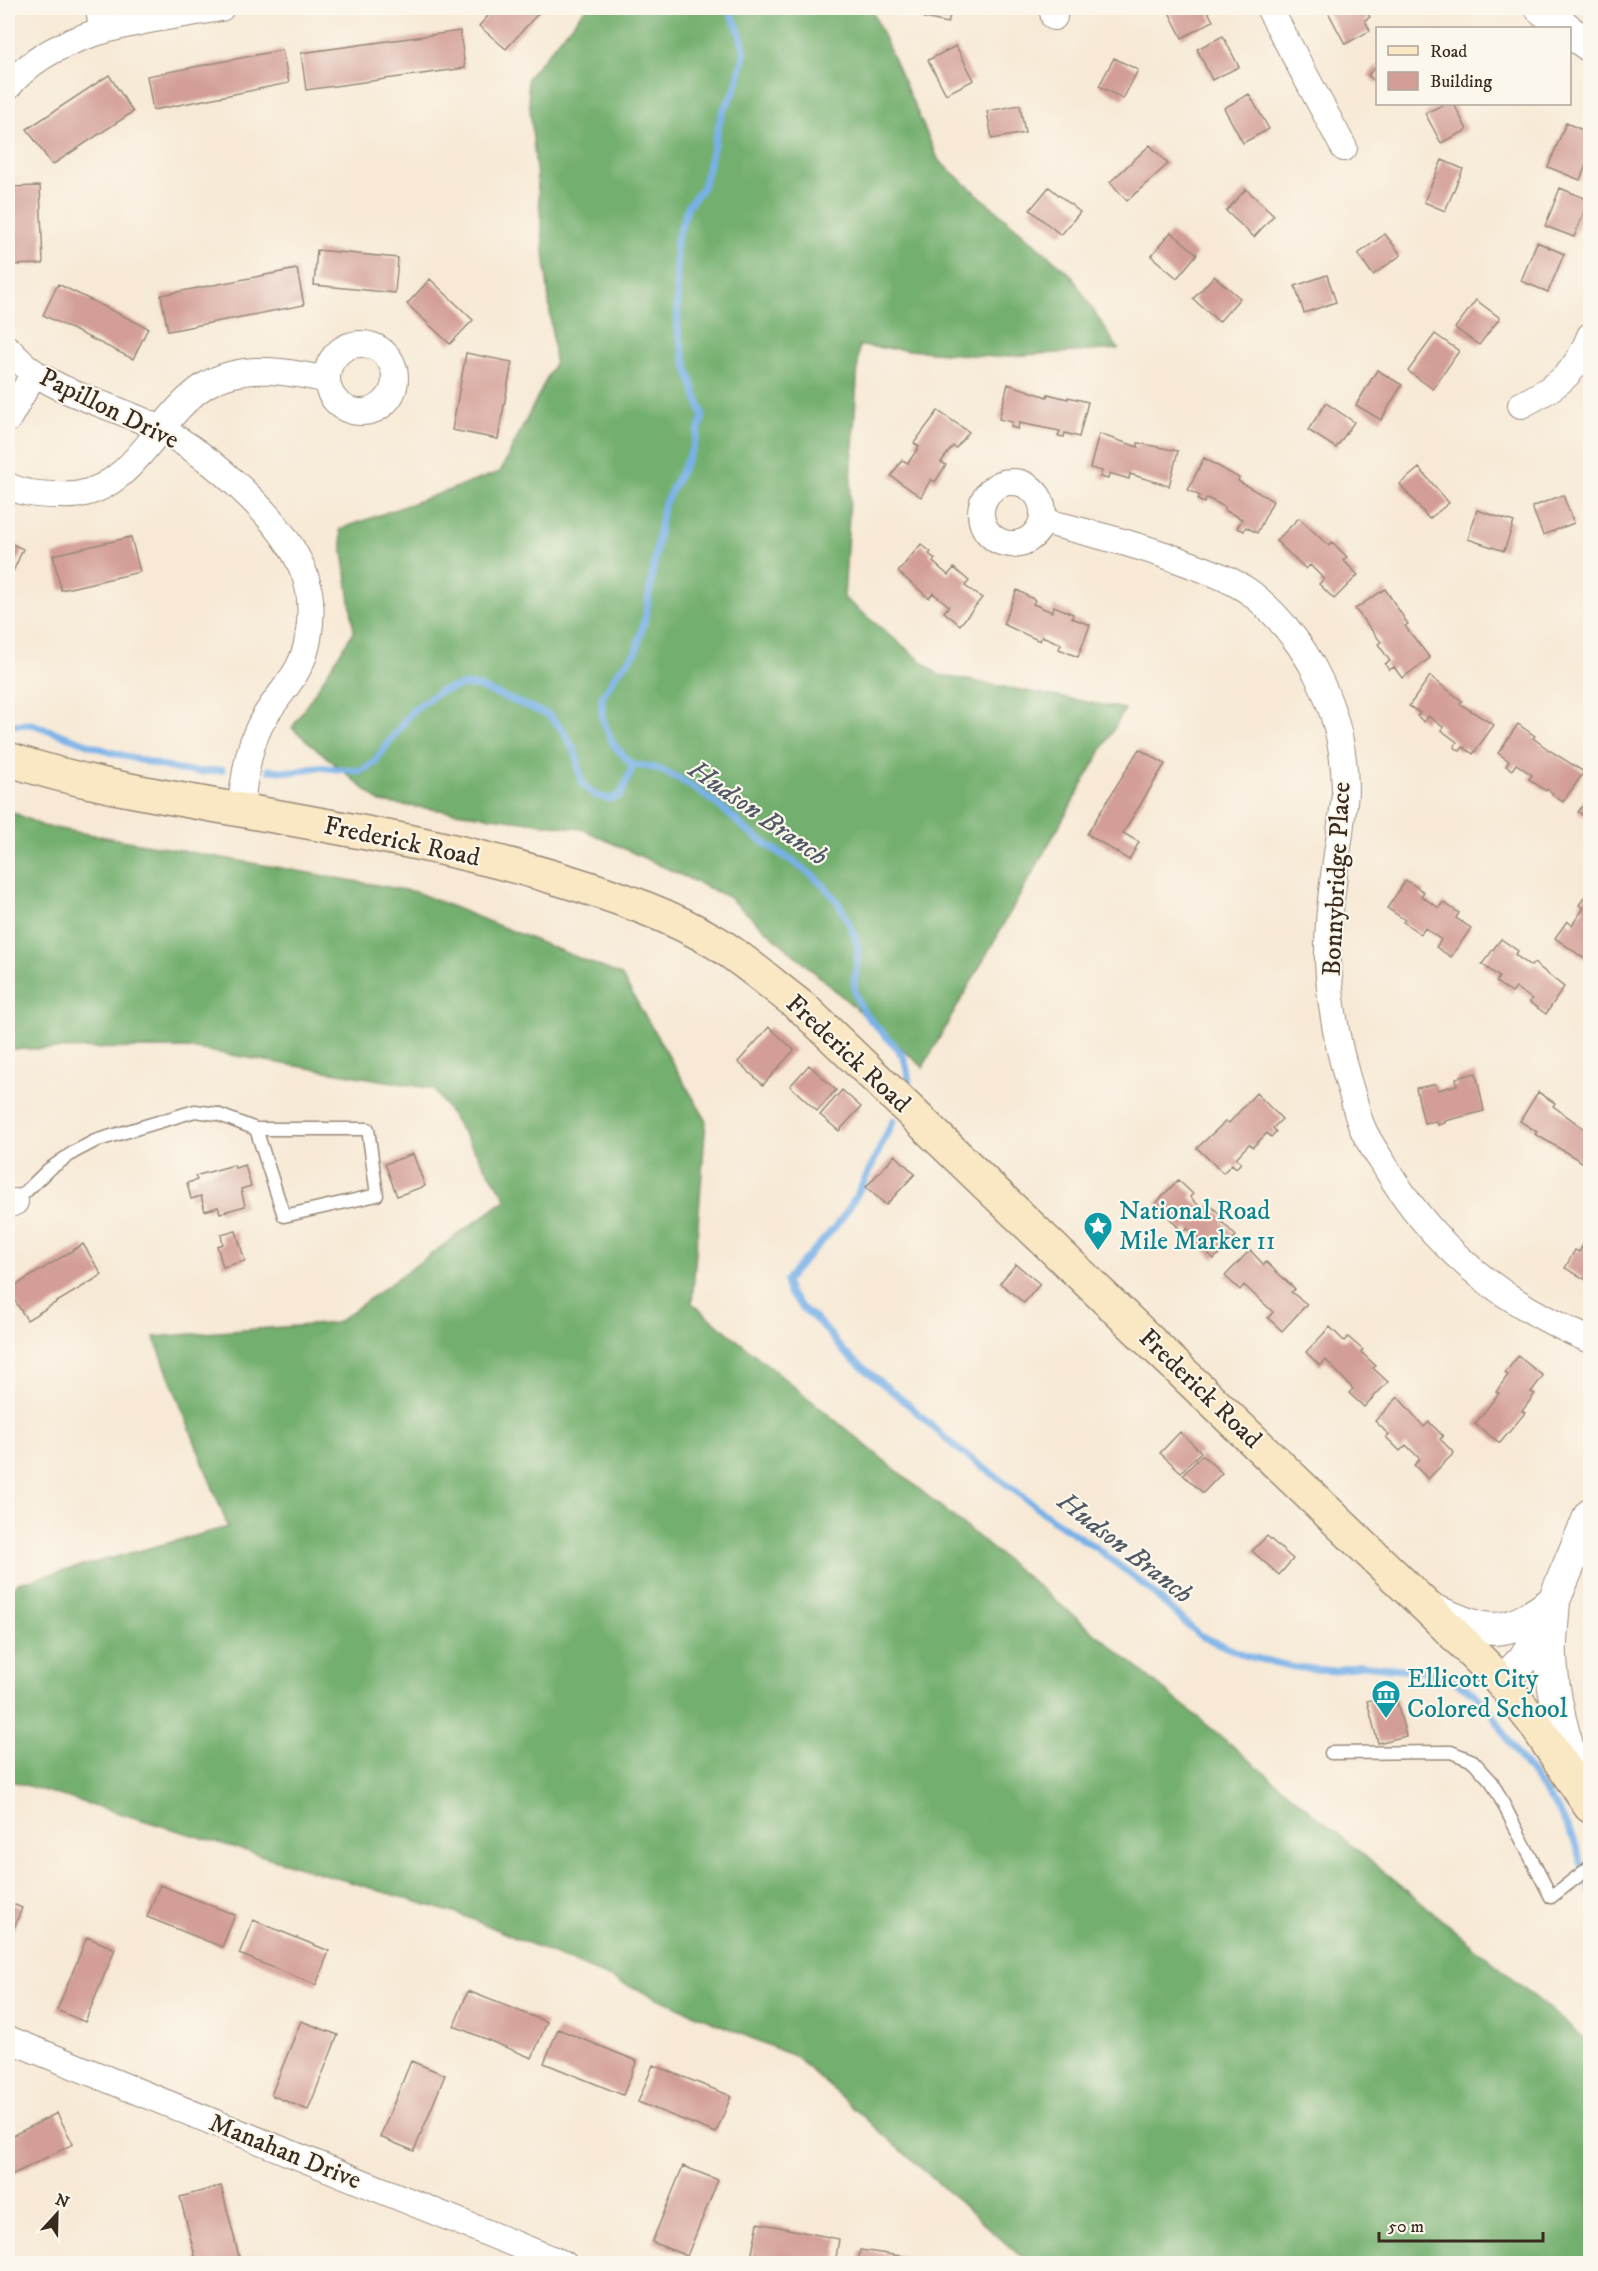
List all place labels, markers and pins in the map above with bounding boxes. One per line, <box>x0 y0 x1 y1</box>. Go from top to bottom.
place label: National Road Mile Marker 11 <box>1119 1195 1276 1258</box>
place icon: National Road Mile Marker 11 <box>1082 1210 1114 1252</box>
place label: Ellicott City Colored School <box>1407 1663 1568 1726</box>
museum icon: Ellicott City Colored School <box>1370 1678 1402 1720</box>

